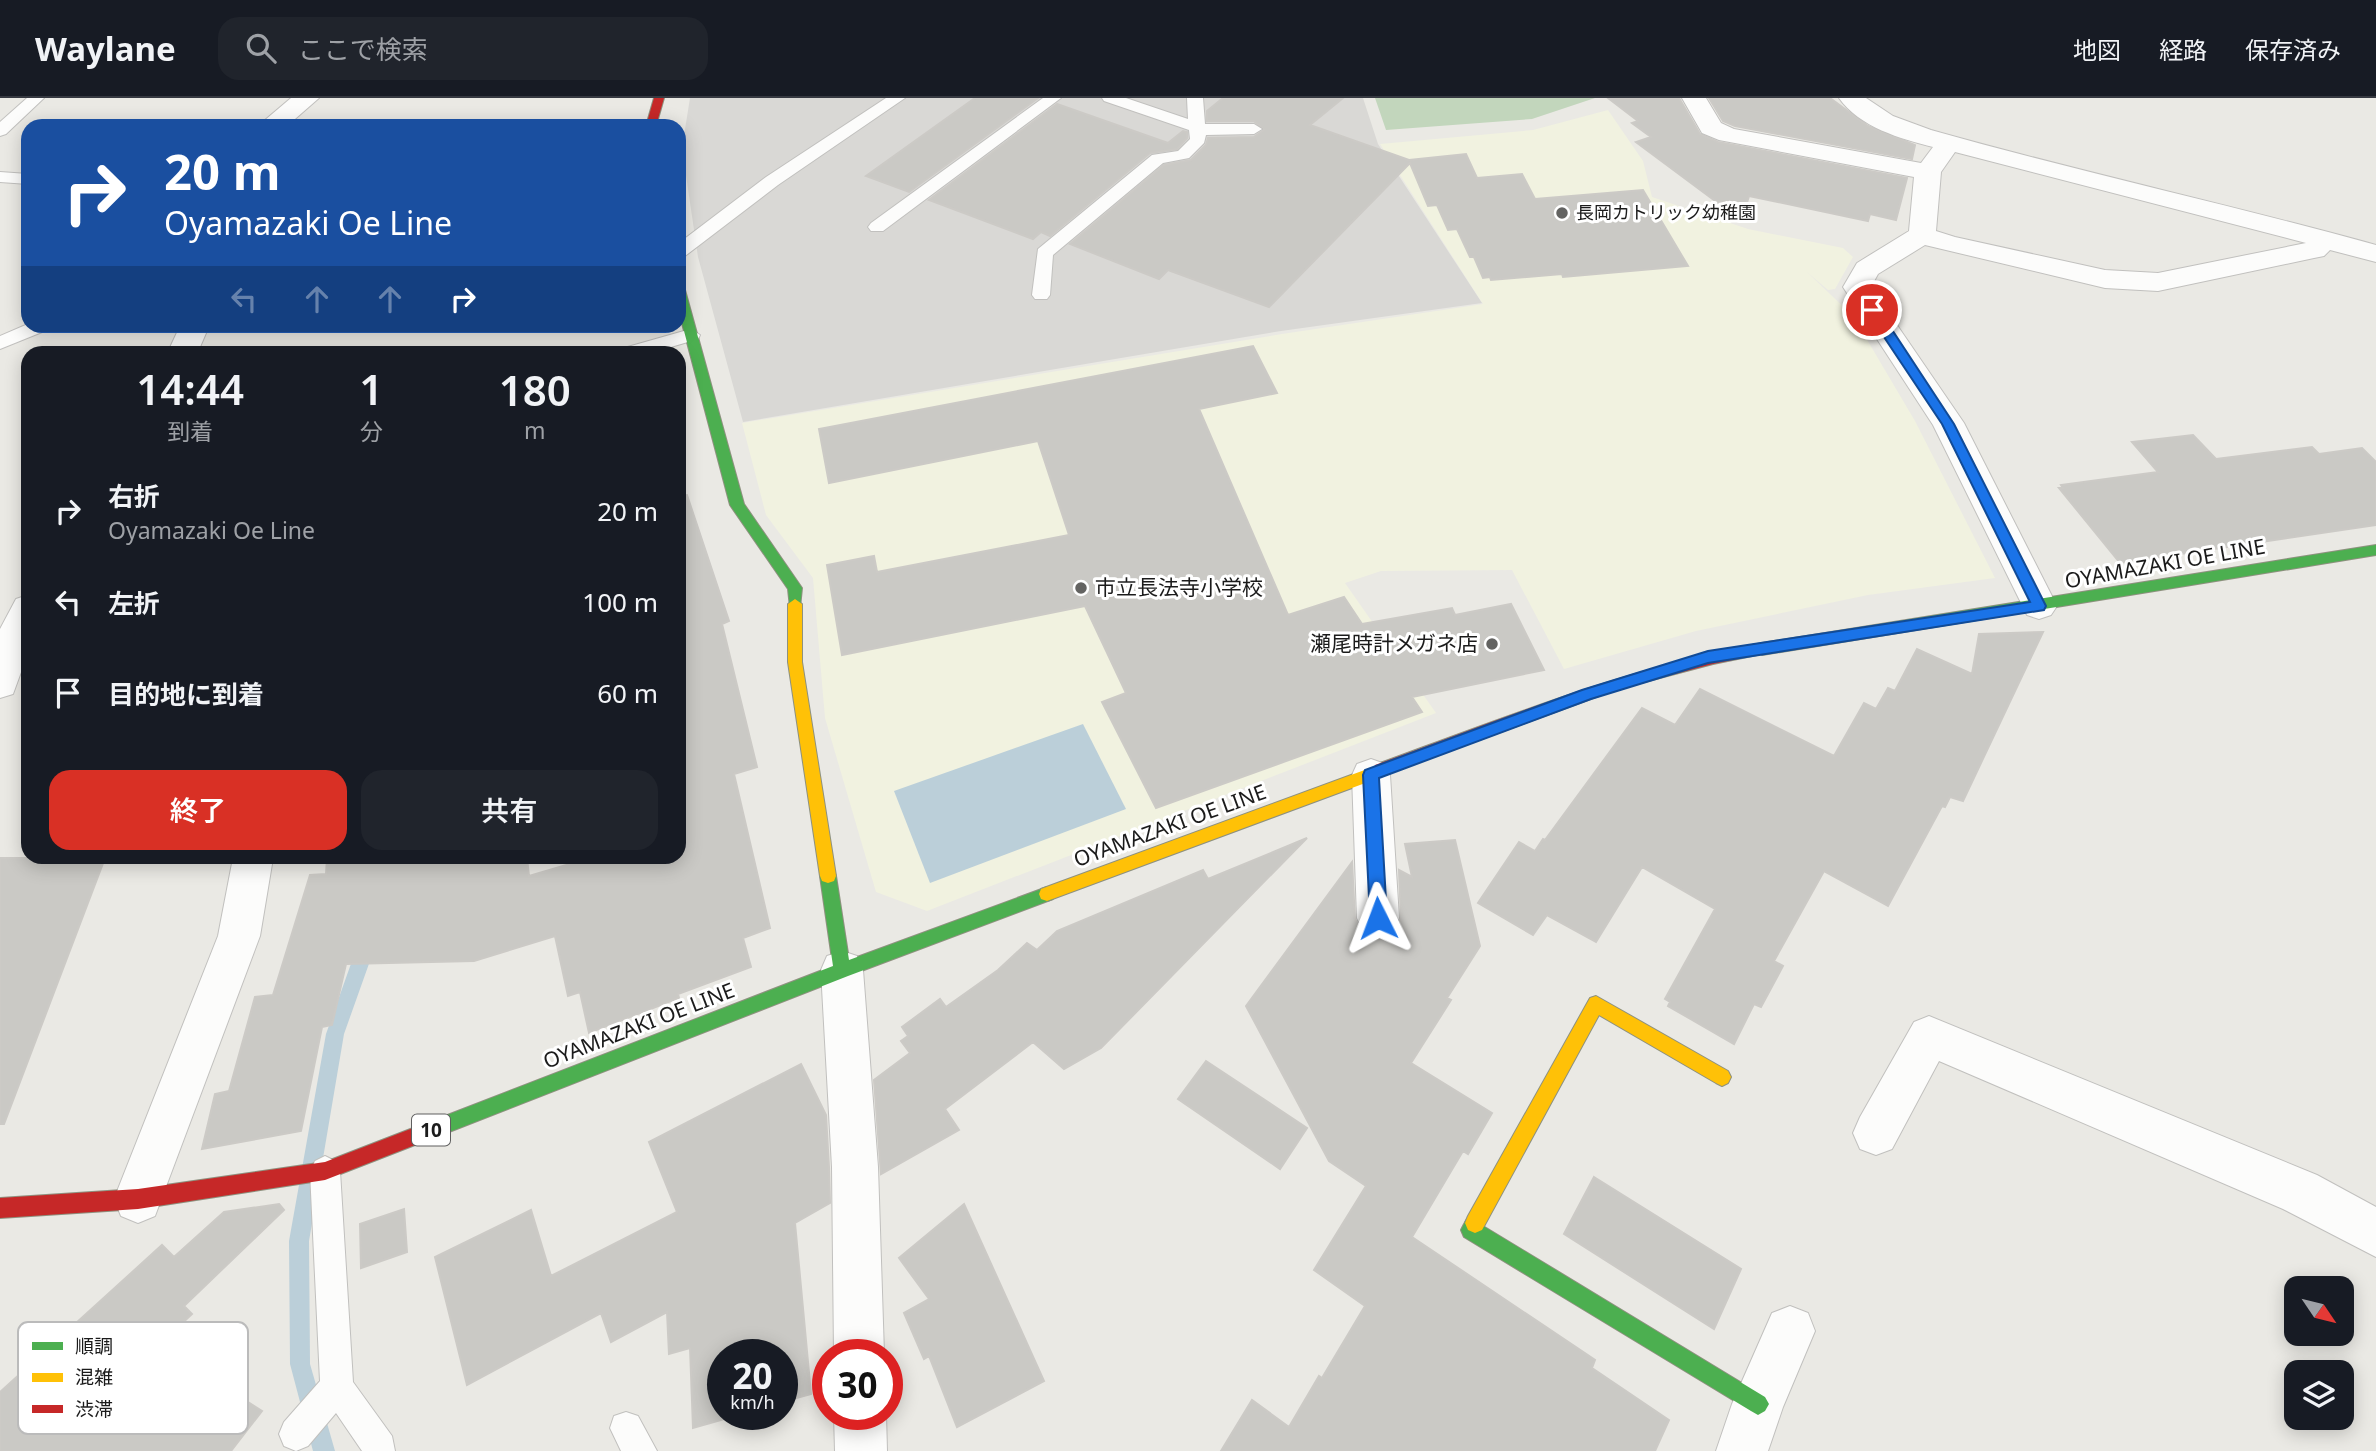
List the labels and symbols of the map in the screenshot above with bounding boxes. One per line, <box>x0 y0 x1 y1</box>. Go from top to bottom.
place label: 長岡カトリック幼稚園 <box>1576 200 1756 224</box>
marker: 長岡カトリック幼稚園 <box>1554 205 1570 221</box>
pin <box>1842 280 1902 340</box>
street label: OYAMAZAKI OE LINE <box>2062 532 2267 594</box>
place label: 市立長法寺小学校 <box>1095 573 1263 601</box>
marker: 市立長法寺小学校 <box>1073 580 1089 596</box>
place label: 瀬尾時計メガネ店 <box>1310 629 1478 657</box>
marker: 瀬尾時計メガネ店 <box>1484 636 1500 652</box>
street label: OYAMAZAKI OE LINE <box>1069 777 1270 873</box>
position arrow <box>1341 881 1415 955</box>
street label: OYAMAZAKI OE LINE <box>539 976 738 1075</box>
road number: 10 <box>412 1114 450 1146</box>
north arrow <box>2284 1276 2354 1346</box>
legend <box>18 1322 248 1434</box>
text: 順調 <box>75 1333 113 1359</box>
speed limit sign: 30 <box>812 1339 903 1430</box>
text: 混雑 <box>75 1364 113 1390</box>
text: 渋滞 <box>75 1396 113 1422</box>

